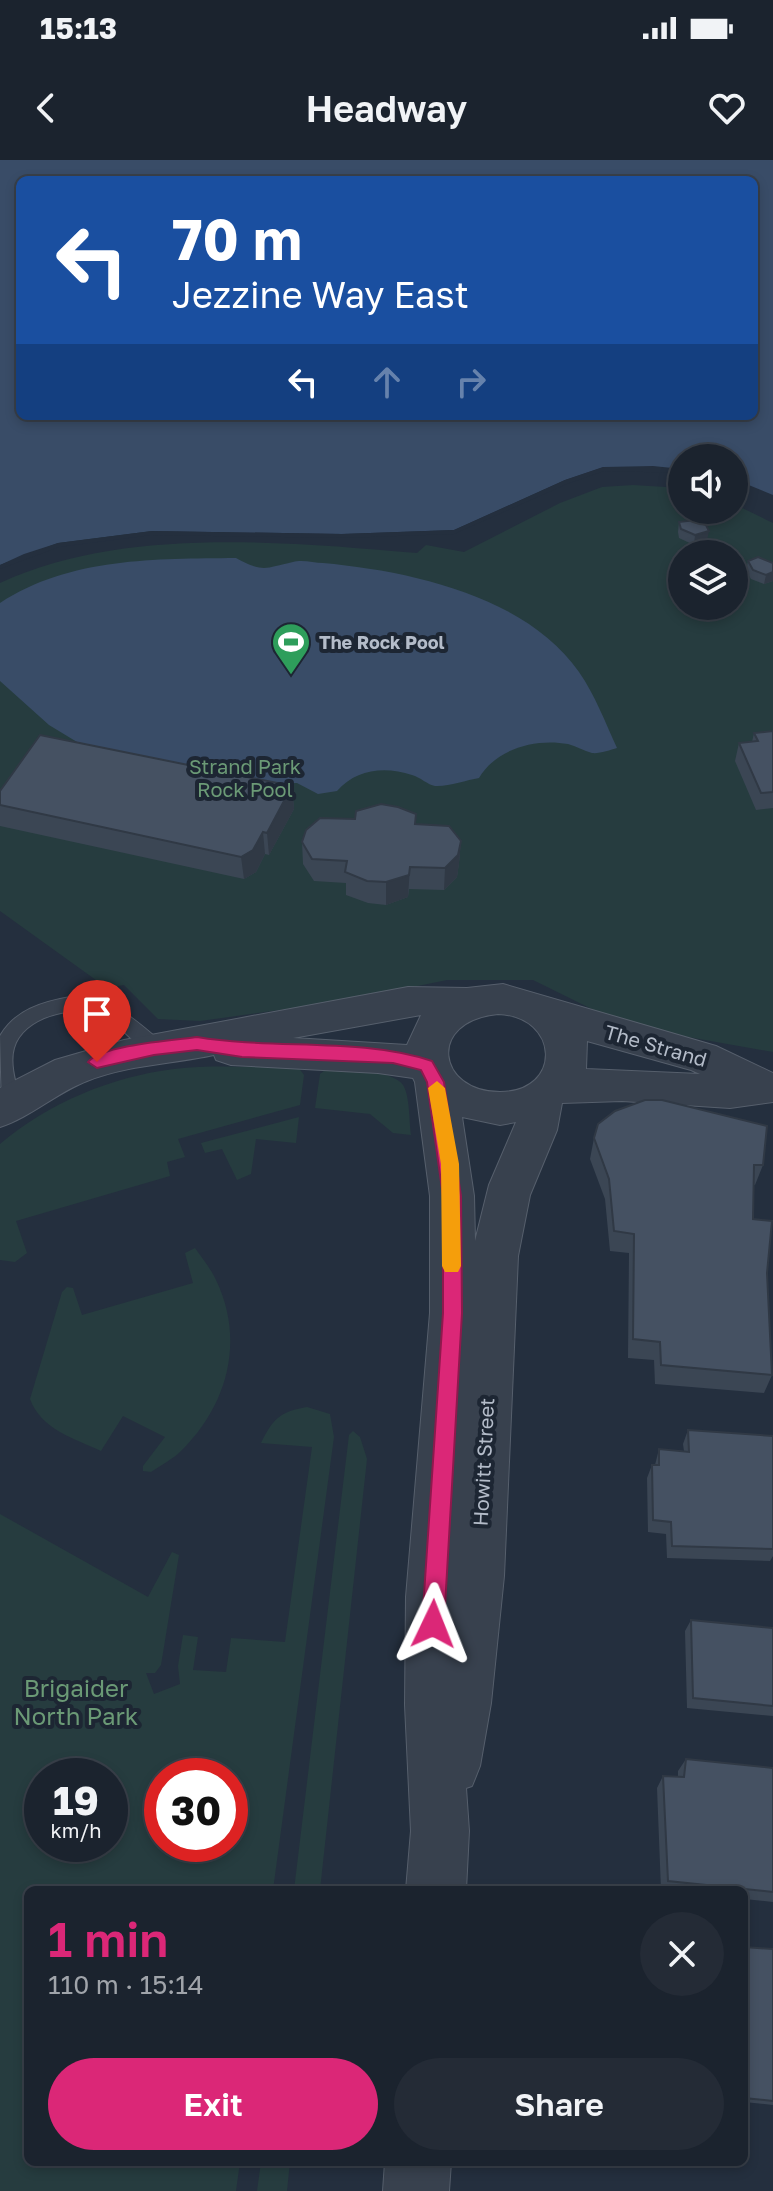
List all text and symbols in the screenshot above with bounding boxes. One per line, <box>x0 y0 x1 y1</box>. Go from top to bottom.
text: 15:13 <box>40 10 117 46</box>
icon: back <box>24 86 68 130</box>
icon: heart <box>705 86 749 130</box>
text: Headway <box>306 87 467 130</box>
text: 70 m <box>172 205 302 272</box>
icon: left <box>40 208 144 312</box>
text: Jezzine Way East <box>172 273 469 316</box>
icon: left <box>281 360 325 404</box>
icon: ahead <box>365 360 409 404</box>
icon: right <box>449 360 493 404</box>
map controls <box>668 444 748 620</box>
button: sound <box>668 444 748 524</box>
button: layers <box>668 540 748 620</box>
sports icon: The Rock Pool <box>270 621 312 676</box>
place label: The Rock Pool <box>319 631 445 653</box>
park label: Strand Park Rock Pool <box>189 754 301 801</box>
pin <box>63 980 131 1062</box>
icon: arrive <box>75 992 119 1036</box>
street label: The Strand <box>602 1019 710 1071</box>
street label: Howitt Street <box>468 1397 498 1527</box>
position arrow <box>391 1582 475 1666</box>
park label: Brigaider North Park <box>14 1673 138 1730</box>
speed limit sign: 30 <box>144 1758 248 1862</box>
text: 19 <box>53 1776 99 1824</box>
text: km/h <box>51 1818 101 1842</box>
text: 1 min <box>48 1910 168 1968</box>
button: close <box>640 1912 724 1996</box>
text: 110 m · 15:14 <box>48 1969 204 2000</box>
button: Exit <box>48 2058 378 2150</box>
button: Share <box>394 2058 724 2150</box>

